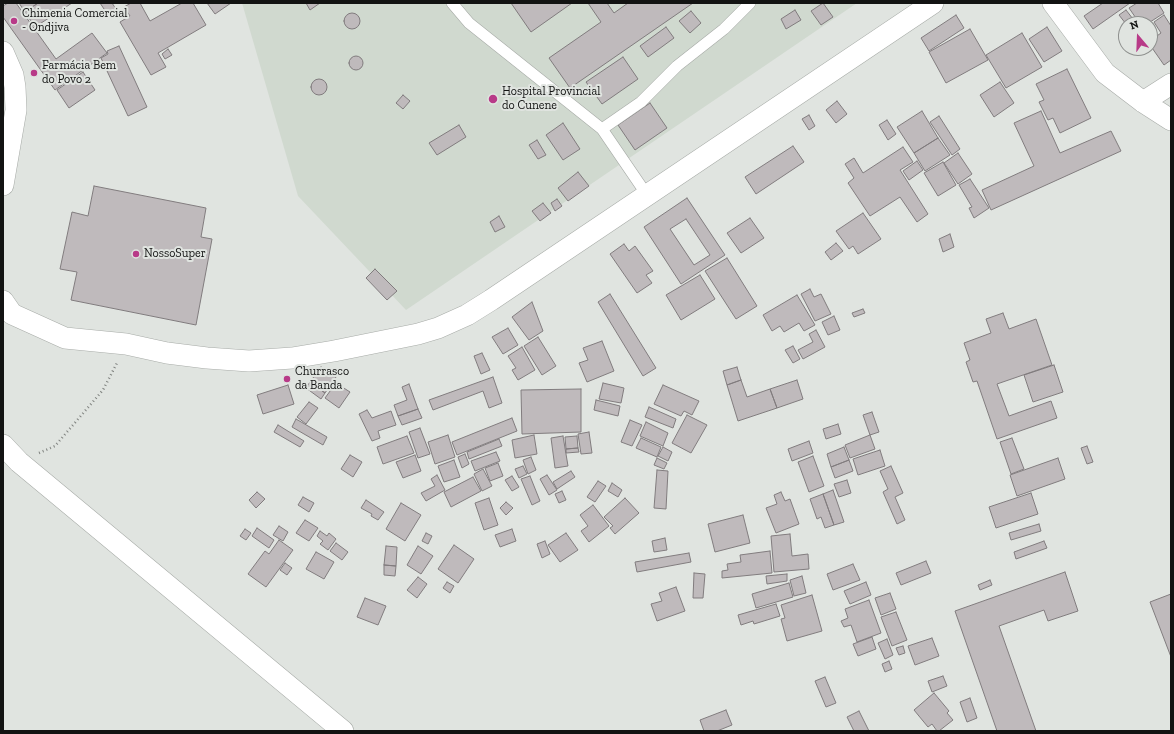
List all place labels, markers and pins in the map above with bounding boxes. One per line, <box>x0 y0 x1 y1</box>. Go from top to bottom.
place label: Chimenia Comercial - Ondjiva <box>22 7 127 35</box>
marker: Chimenia Comercial - Ondjiva <box>9 16 19 26</box>
place label: Farmácia Bem do Povo 2 <box>42 59 116 87</box>
marker: Farmácia Bem do Povo 2 <box>29 68 39 78</box>
place label: Hospital Provincial do Cunene <box>502 85 600 113</box>
marker: Hospital Provincial do Cunene <box>487 93 499 105</box>
place label: NossoSuper <box>144 247 206 261</box>
marker: NossoSuper <box>131 249 141 259</box>
place label: Churrasco da Banda <box>295 365 349 393</box>
marker: Churrasco da Banda <box>282 374 292 384</box>

